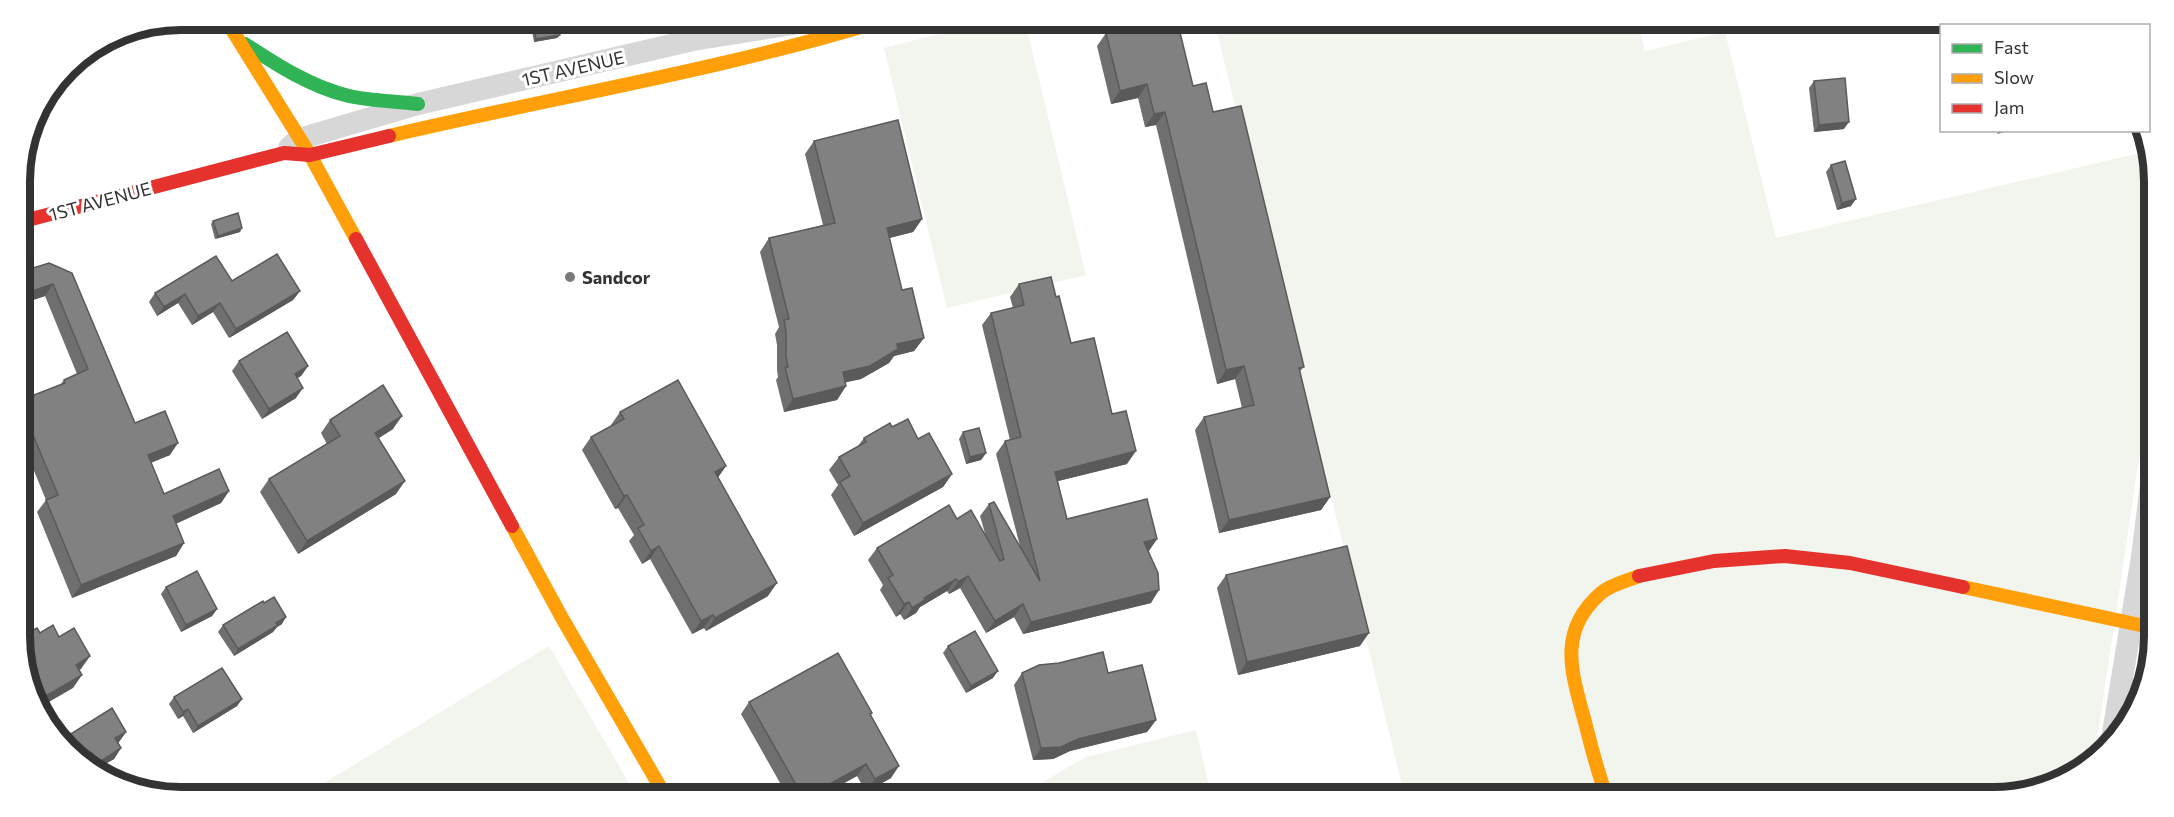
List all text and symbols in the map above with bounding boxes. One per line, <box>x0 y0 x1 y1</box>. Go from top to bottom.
legend <box>1940 24 2150 132</box>
text: Fast <box>1994 36 2029 58</box>
street label: 1ST AVENUE <box>520 46 626 90</box>
text: Slow <box>1994 66 2034 88</box>
text: Jam <box>1994 96 2024 118</box>
street label: 1ST AVENUE <box>47 177 153 225</box>
place label: Sandcor <box>582 266 651 288</box>
marker: Sandcor <box>563 270 577 284</box>

